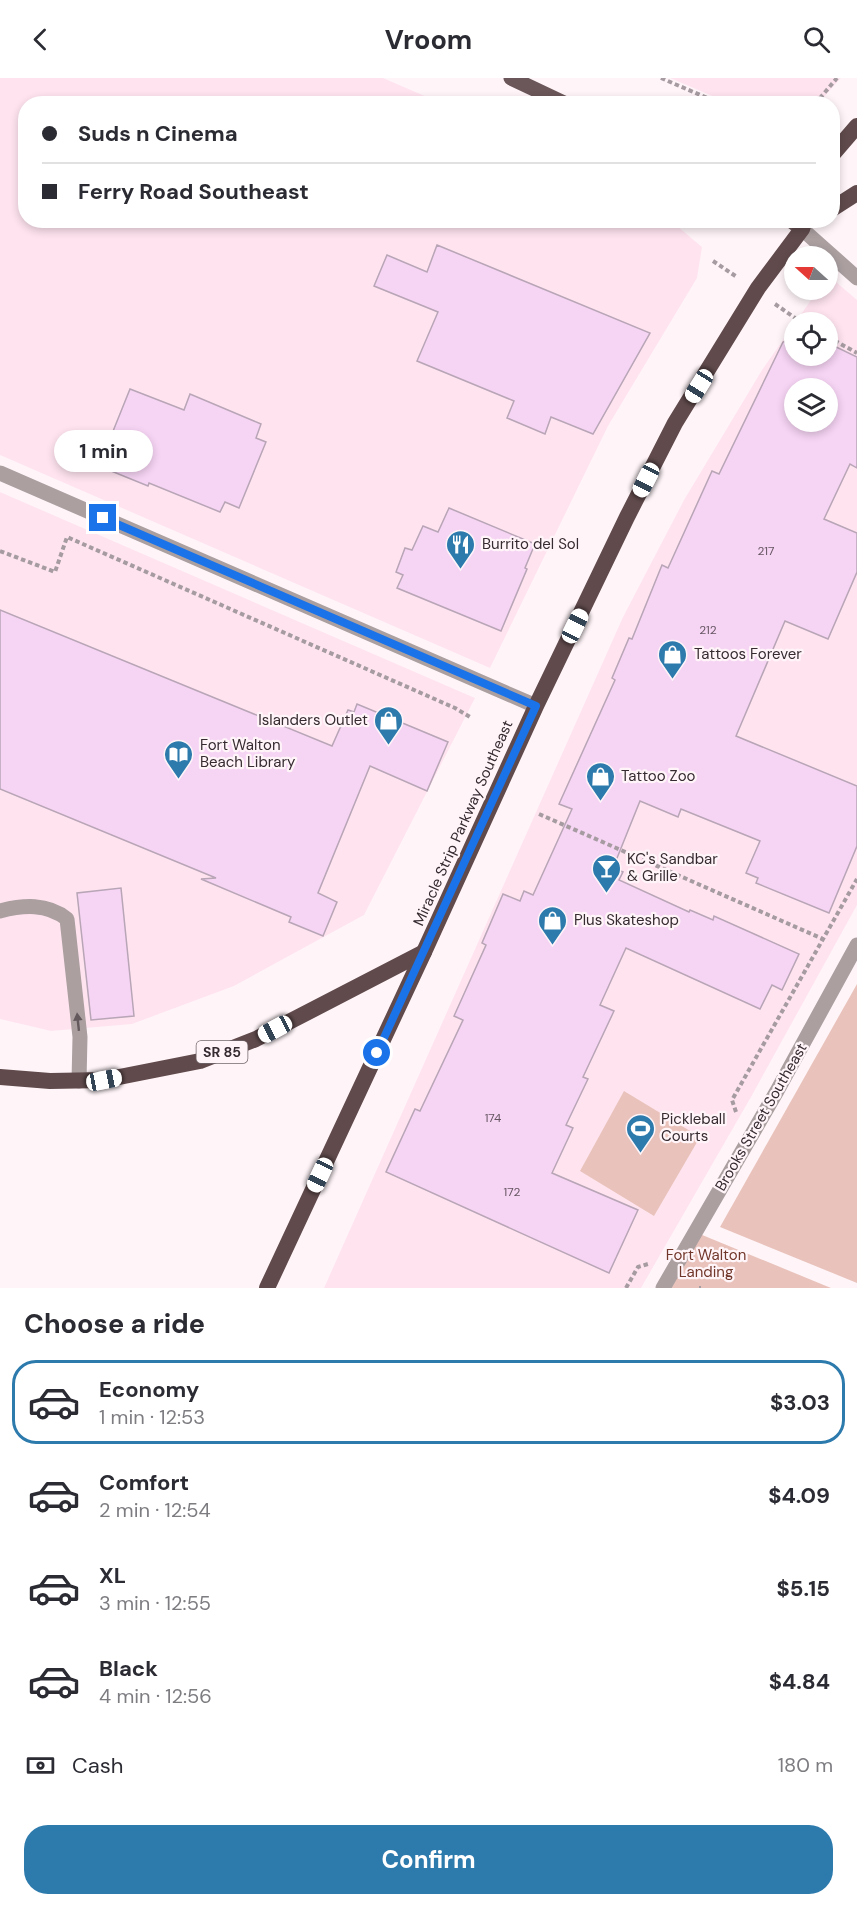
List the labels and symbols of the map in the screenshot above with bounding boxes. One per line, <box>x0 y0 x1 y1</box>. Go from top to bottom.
north arrow <box>784 246 838 300</box>
car <box>682 366 716 406</box>
callout: 1 min <box>54 431 152 473</box>
car <box>630 460 662 500</box>
route end <box>89 504 116 531</box>
restaurant icon: Burrito del Sol <box>445 528 477 570</box>
place label: Burrito del Sol <box>482 534 579 554</box>
house number: 217 <box>757 543 775 559</box>
car <box>559 606 591 646</box>
house number: 212 <box>699 622 717 638</box>
shop icon: Tattoos Forever <box>657 638 689 680</box>
place label: Tattoos Forever <box>694 644 802 664</box>
shop icon: Islanders Outlet <box>373 704 405 746</box>
place label: Islanders Outlet <box>258 710 368 730</box>
street label: Miracle Strip Parkway Southeast <box>409 717 518 929</box>
place label: Fort Walton Beach Library <box>200 735 296 772</box>
library icon: Fort Walton Beach Library <box>163 738 195 780</box>
shop icon: Tattoo Zoo <box>584 760 616 802</box>
place label: Tattoo Zoo <box>621 766 696 786</box>
place label: KC's Sandbar & Grille <box>627 849 718 886</box>
bar icon: KC's Sandbar & Grille <box>590 852 622 894</box>
shop icon: Plus Skateshop <box>537 904 569 946</box>
place label: Plus Skateshop <box>574 910 679 930</box>
one-way arrow <box>73 1013 83 1032</box>
car <box>255 1013 295 1045</box>
route start <box>363 1039 390 1066</box>
street label: Brooks Street Southeast <box>710 1039 812 1195</box>
road number: SR 85 <box>196 1041 248 1063</box>
car <box>85 1068 123 1092</box>
place label: Pickleball Courts <box>661 1109 726 1146</box>
house number: 174 <box>485 1110 501 1126</box>
sports icon: Pickleball Courts <box>624 1112 656 1154</box>
car <box>304 1155 336 1195</box>
house number: 172 <box>504 1184 520 1200</box>
park label: Fort Walton Landing <box>666 1245 746 1282</box>

